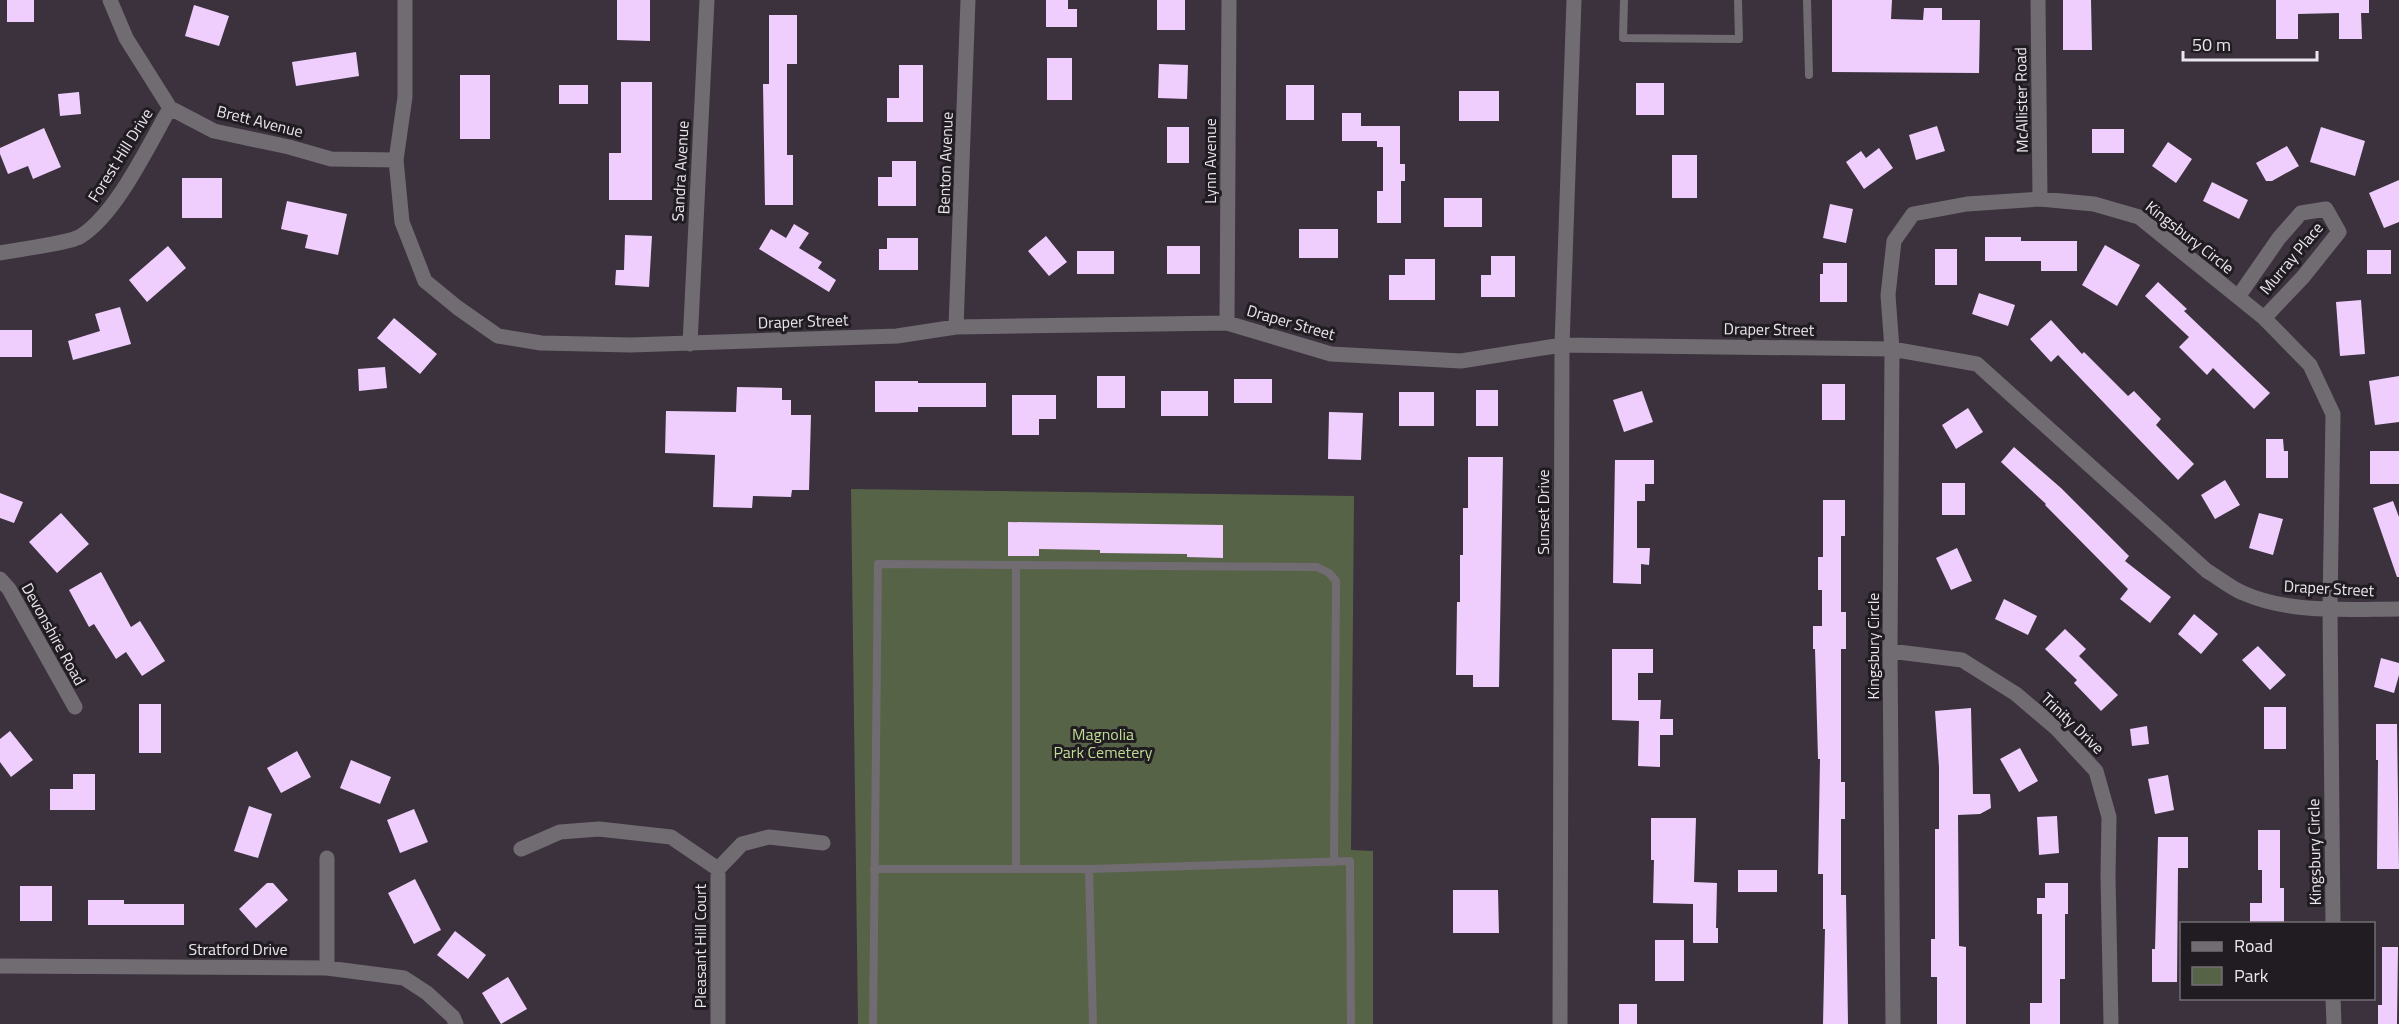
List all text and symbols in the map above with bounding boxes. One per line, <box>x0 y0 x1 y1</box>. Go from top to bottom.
scale bar <box>2183 24 2316 62</box>
text: 50 m <box>2192 31 2231 58</box>
street label: McAllister Road <box>2008 47 2034 153</box>
street label: Brett Avenue <box>214 99 306 143</box>
street label: Forest Hill Drive <box>82 103 158 207</box>
street label: Benton Avenue <box>931 111 959 215</box>
street label: Lynn Avenue <box>1198 118 1222 204</box>
street label: Sandra Avenue <box>665 120 695 222</box>
street label: Kingsbury Circle <box>2140 195 2240 279</box>
street label: Murray Place <box>2253 216 2329 300</box>
street label: Draper Street <box>1244 298 1338 346</box>
street label: Draper Street <box>757 307 849 335</box>
street label: Draper Street <box>1723 316 1815 342</box>
street label: Sunset Drive <box>1531 469 1555 555</box>
street label: Draper Street <box>2283 574 2375 602</box>
street label: Devonshire Road <box>16 578 92 690</box>
street label: Kingsbury Circle <box>1861 593 1885 699</box>
street label: Trinity Drive <box>2036 687 2110 759</box>
park label: Magnolia Park Cemetery <box>1053 722 1153 764</box>
street label: Kingsbury Circle <box>2301 798 2327 906</box>
street label: Pleasant Hill Court <box>688 883 712 1008</box>
legend <box>2180 922 2375 1000</box>
text: Road <box>2234 932 2273 959</box>
street label: Stratford Drive <box>188 937 288 961</box>
text: Park <box>2234 962 2269 989</box>

